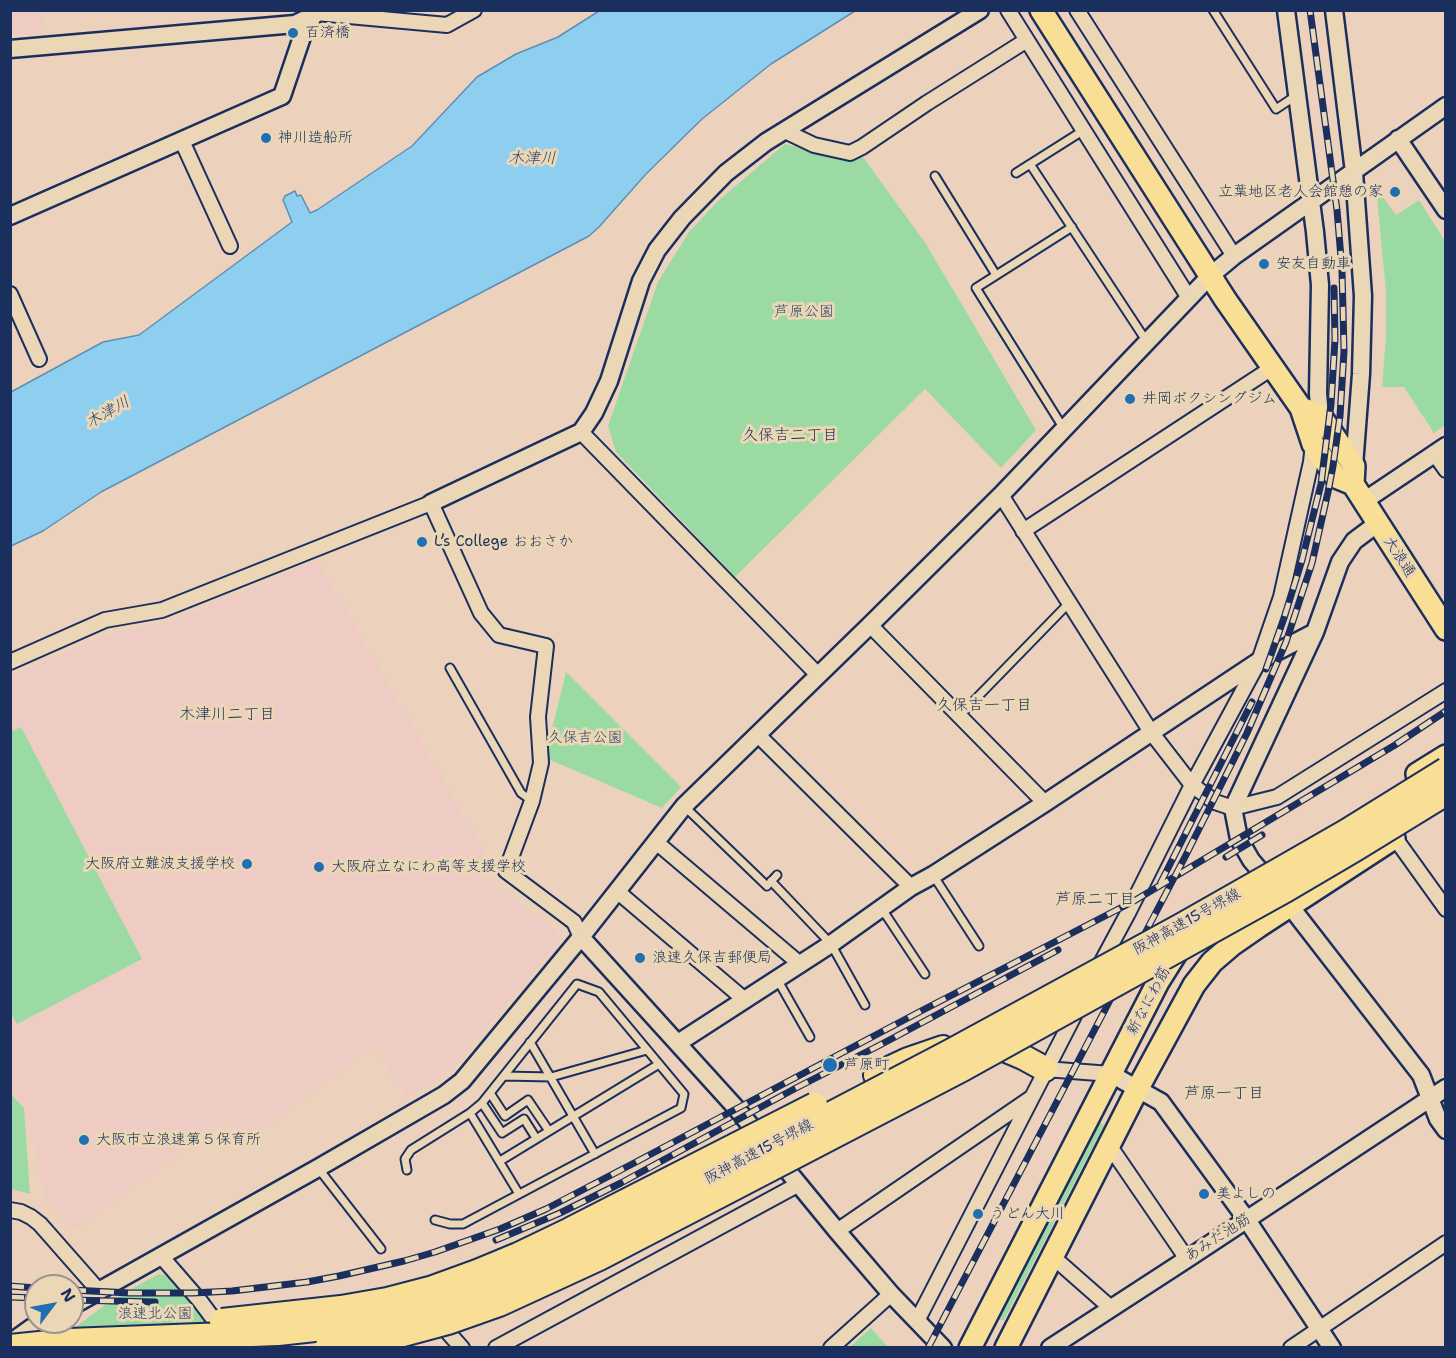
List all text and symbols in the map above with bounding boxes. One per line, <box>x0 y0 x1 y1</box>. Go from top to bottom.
place label: 百済橋 <box>305 24 350 42</box>
marker: 百済橋 <box>286 26 300 40</box>
place label: 神川造船所 <box>278 129 353 147</box>
marker: 神川造船所 <box>259 131 273 145</box>
water label: 木津川 <box>508 149 556 169</box>
place label: 立葉地区老人会館憩の家 <box>1218 183 1383 201</box>
marker: 立葉地区老人会館憩の家 <box>1388 185 1402 199</box>
place label: 安友自動車 <box>1276 255 1351 273</box>
marker: 安友自動車 <box>1257 257 1271 271</box>
park label: 芦原公園 <box>774 303 834 321</box>
place label: 井岡ボクシングジム <box>1142 390 1277 408</box>
marker: 井岡ボクシングジム <box>1123 392 1137 406</box>
water label: 木津川 <box>82 393 134 433</box>
district label: 久保吉二丁目 <box>742 426 838 446</box>
place label: L’s College おおさか <box>434 533 573 551</box>
street label: 大浪通 <box>1379 533 1419 581</box>
marker: L’s College おおさか <box>415 535 429 549</box>
district label: 久保吉一丁目 <box>936 696 1032 716</box>
district label: 木津川二丁目 <box>179 705 275 725</box>
park label: 久保吉公園 <box>548 729 622 747</box>
place label: 大阪府立難波支援学校 <box>85 855 235 873</box>
marker: 大阪府立難波支援学校 <box>240 857 254 871</box>
place label: 大阪府立なにわ高等支援学校 <box>331 858 526 876</box>
marker: 大阪府立なにわ高等支援学校 <box>312 860 326 874</box>
street label: 阪神高速15号堺線 <box>1130 885 1244 959</box>
district label: 芦原二丁目 <box>1055 890 1135 910</box>
place label: 浪速久保吉郵便局 <box>652 949 772 967</box>
marker: 浪速久保吉郵便局 <box>633 951 647 965</box>
street label: 新なにわ筋 <box>1123 964 1175 1038</box>
marker: 芦原町 <box>821 1056 839 1074</box>
place label: 芦原町 <box>844 1056 889 1074</box>
district label: 芦原一丁目 <box>1184 1084 1264 1104</box>
street label: 阪神高速15号堺線 <box>702 1116 816 1188</box>
place label: 大阪市立浪速第５保育所 <box>96 1131 261 1149</box>
marker: 大阪市立浪速第５保育所 <box>77 1133 91 1147</box>
place label: 美よしの <box>1216 1185 1276 1203</box>
marker: 美よしの <box>1197 1187 1211 1201</box>
place label: うどん大川 <box>990 1205 1065 1223</box>
marker: うどん大川 <box>971 1207 985 1221</box>
street label: あみだ池筋 <box>1182 1210 1254 1266</box>
north arrow <box>24 1274 84 1334</box>
text: N <box>56 1284 80 1306</box>
park label: 浪速北公園 <box>118 1305 192 1323</box>

